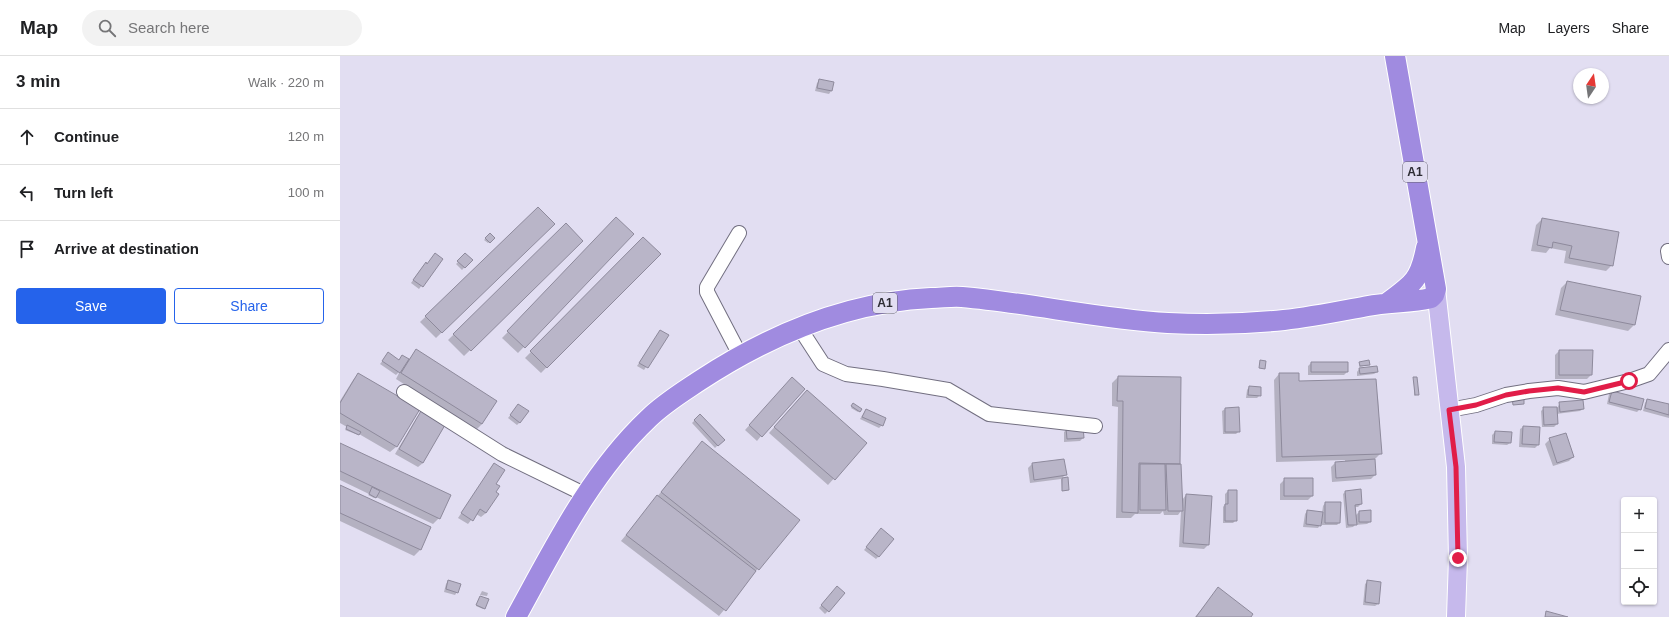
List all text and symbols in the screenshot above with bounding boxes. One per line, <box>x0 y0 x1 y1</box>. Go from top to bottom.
search box <box>82 10 362 46</box>
text: Map <box>20 17 58 38</box>
icon: search <box>96 17 118 39</box>
text: Search here <box>128 19 210 36</box>
text: Map <box>1498 20 1526 36</box>
text: Layers <box>1548 20 1590 36</box>
text: Share <box>1612 20 1649 36</box>
north arrow <box>1573 68 1609 104</box>
text: 3 min <box>16 72 60 91</box>
text: Walk · 220 m <box>248 75 324 90</box>
icon: ahead <box>16 126 38 148</box>
text: Continue <box>54 128 119 145</box>
text: 120 m <box>288 129 324 144</box>
road number: A1 <box>1403 162 1427 182</box>
icon: left <box>16 182 38 204</box>
text: Turn left <box>54 184 113 201</box>
text: 100 m <box>288 185 324 200</box>
icon: arrive <box>16 238 38 260</box>
text: Arrive at destination <box>54 240 199 257</box>
button: Save <box>16 288 166 324</box>
button: Share <box>174 288 324 324</box>
road number: A1 <box>873 293 897 313</box>
route start <box>1620 372 1638 390</box>
map controls <box>1621 497 1657 605</box>
button: + <box>1621 497 1657 533</box>
button: − <box>1621 533 1657 569</box>
route end <box>1449 549 1467 567</box>
button: locate <box>1621 569 1657 605</box>

